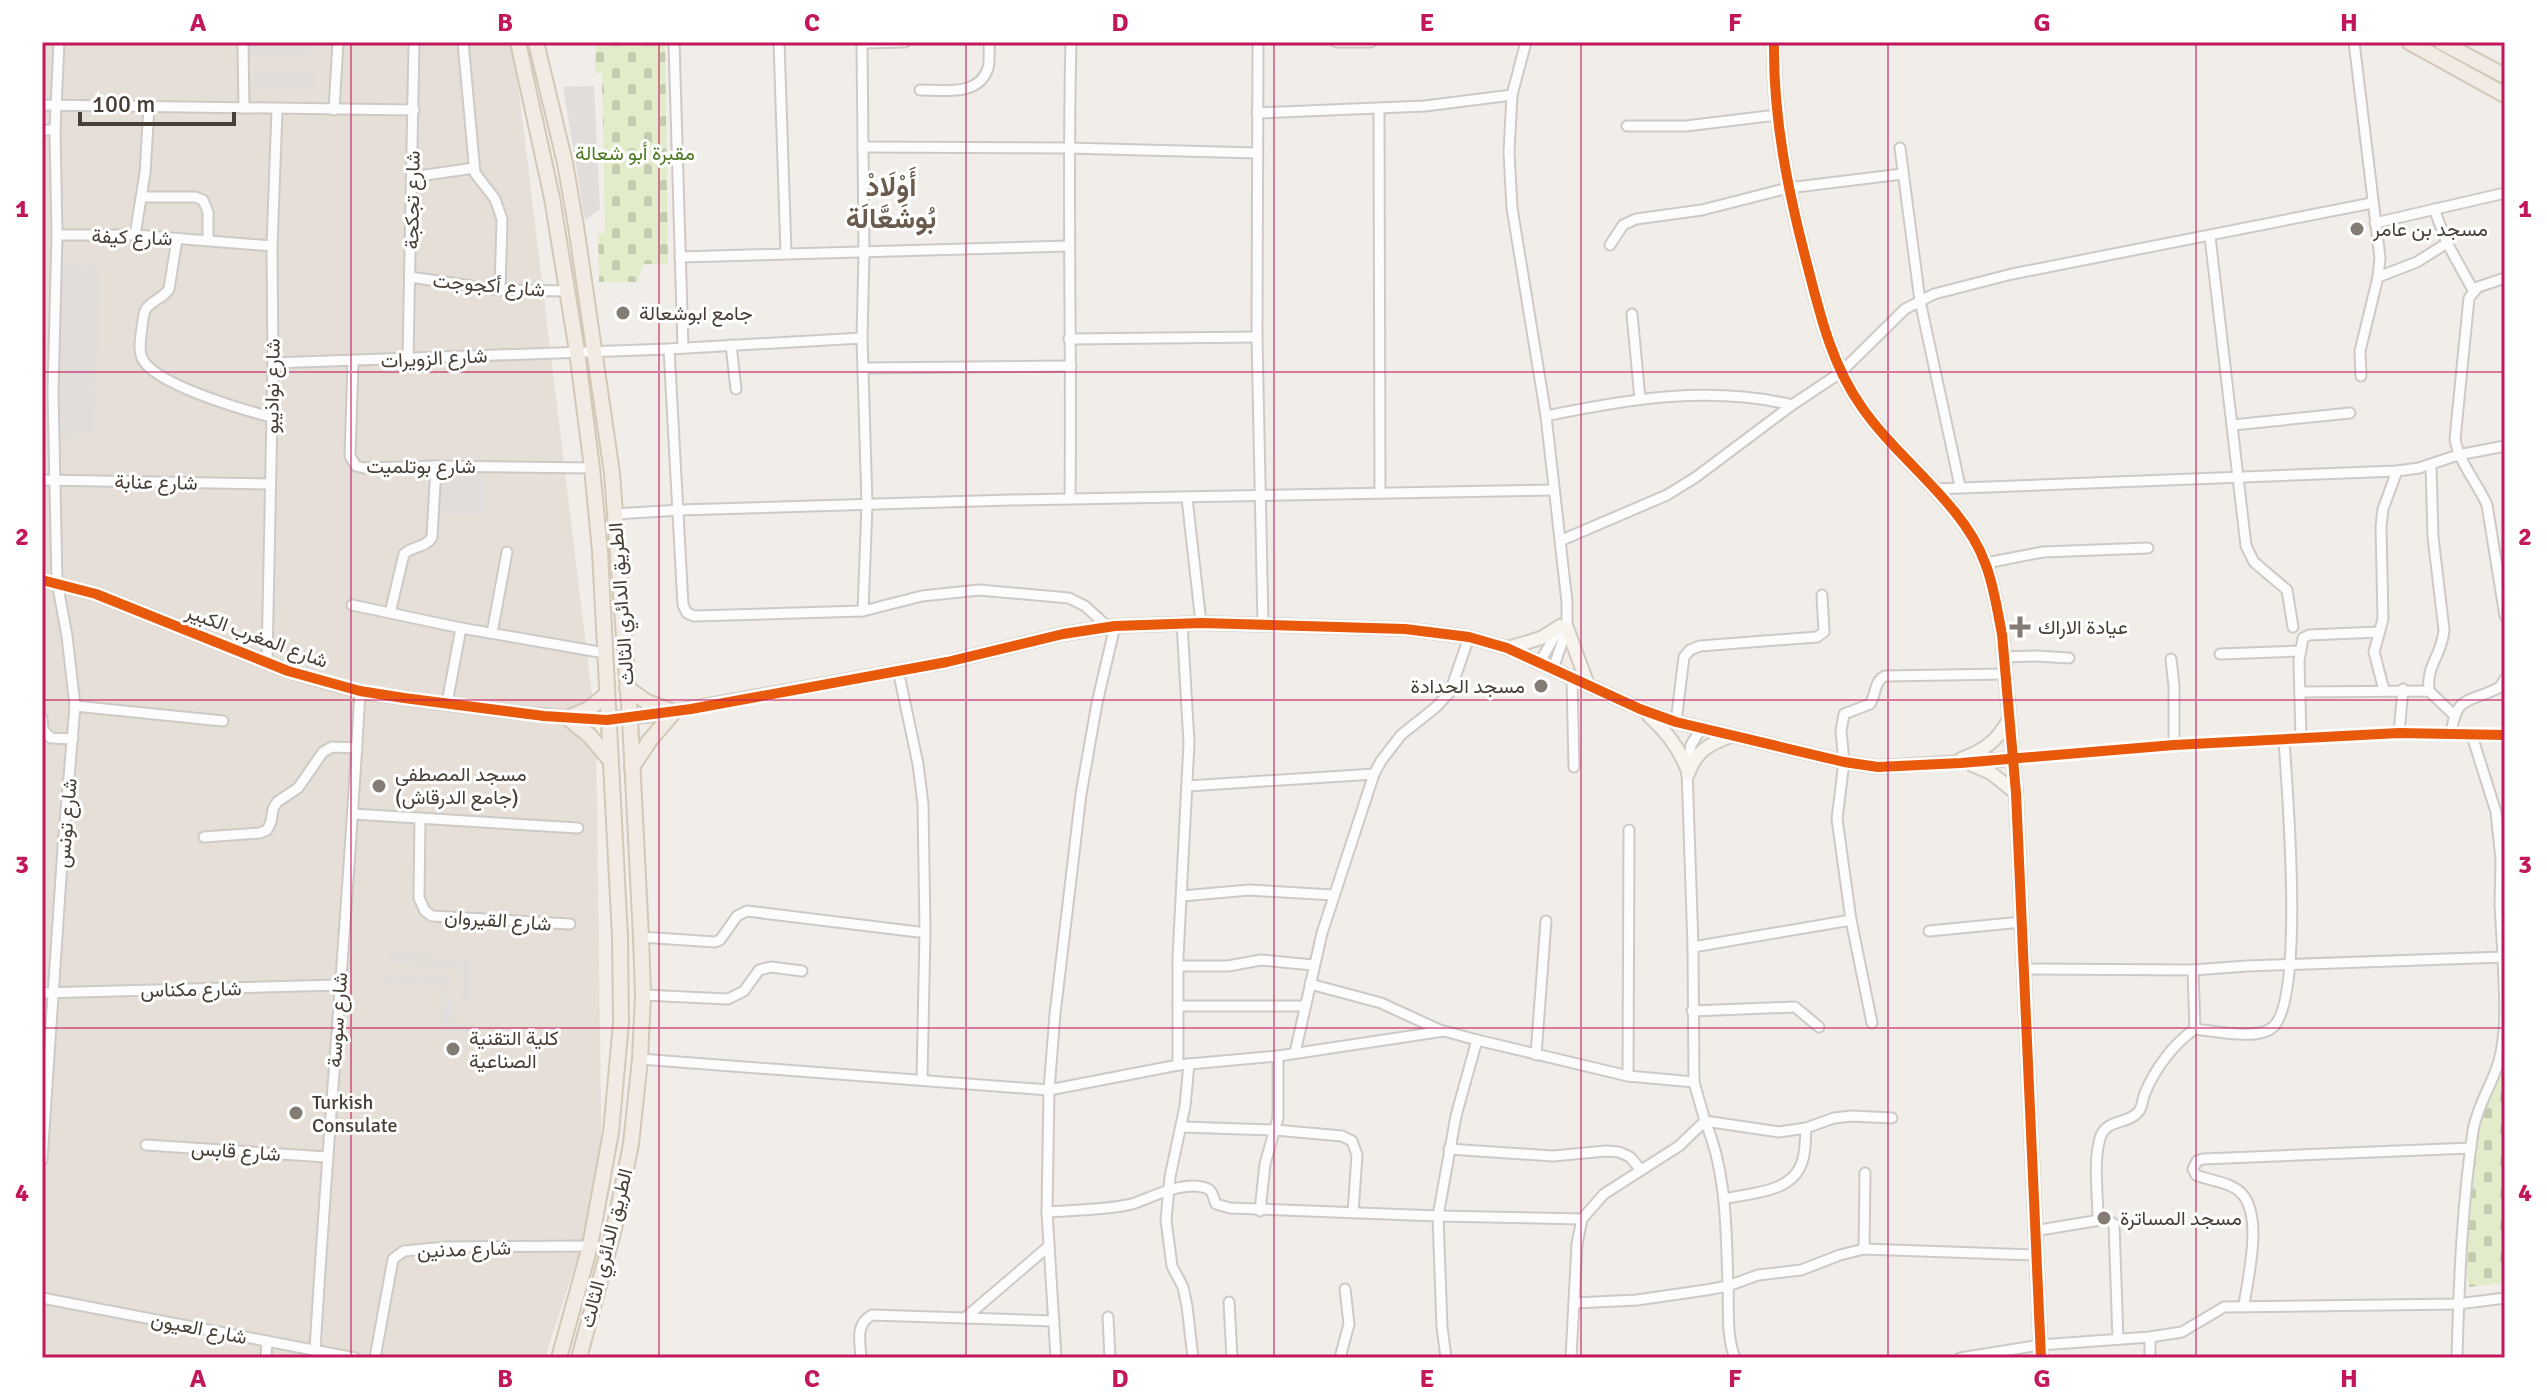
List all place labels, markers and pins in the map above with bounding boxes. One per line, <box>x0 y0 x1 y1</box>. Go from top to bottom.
place label: مسجد بن عامر <box>2372 217 2488 242</box>
marker: مسجد بن عامر <box>2348 220 2366 238</box>
place label: جامع ابوشعالة <box>639 301 753 327</box>
marker: جامع ابوشعالة <box>614 304 632 322</box>
place label: عيادة الاراك <box>2038 615 2128 640</box>
marker: عيادة الاراك <box>2009 616 2031 638</box>
place label: مسجد الحدادة <box>1411 674 1525 699</box>
marker: مسجد الحدادة <box>1532 677 1550 695</box>
place label: مسجد المصطفى (جامع الدرقاش) <box>395 762 527 811</box>
marker: مسجد المصطفى (جامع الدرقاش) <box>370 777 388 795</box>
place label: كلية التقنية الصناعية <box>469 1026 559 1074</box>
marker: كلية التقنية الصناعية <box>444 1040 462 1058</box>
place label: Turkish Consulate <box>312 1090 398 1138</box>
marker: Turkish Consulate <box>287 1104 305 1122</box>
place label: مسجد المساترة <box>2120 1206 2242 1231</box>
marker: مسجد المساترة <box>2095 1209 2113 1227</box>

